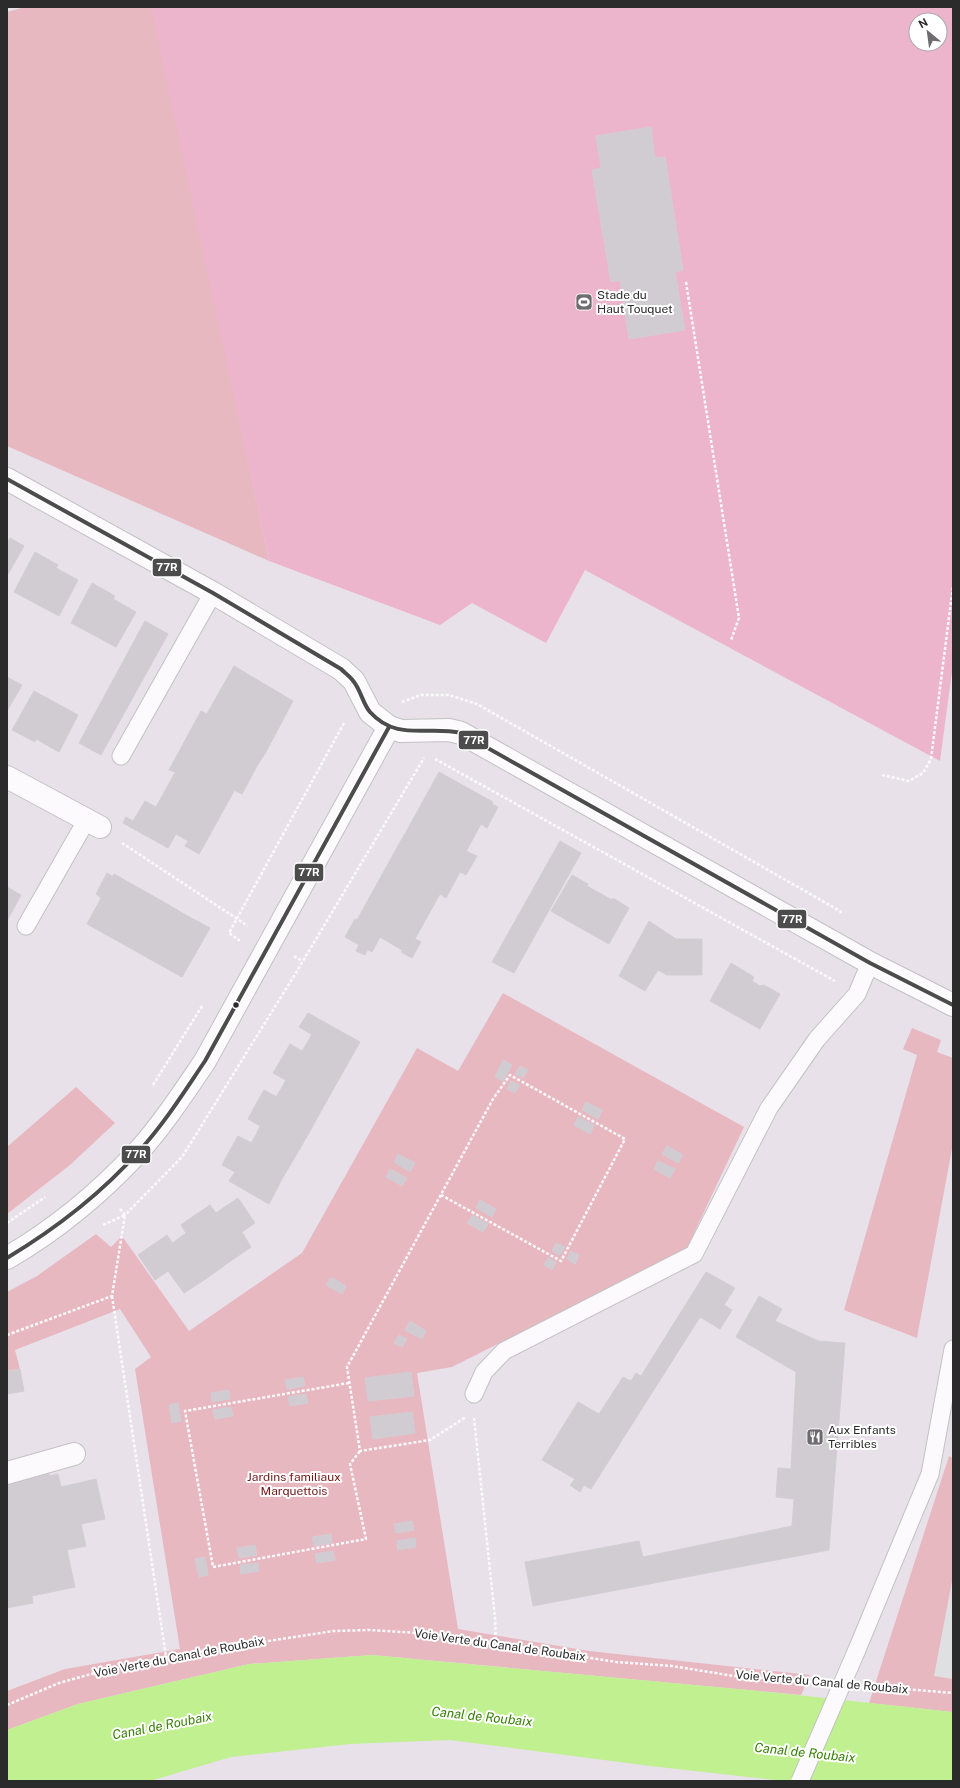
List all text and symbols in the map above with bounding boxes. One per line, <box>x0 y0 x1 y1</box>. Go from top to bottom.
north arrow <box>908 12 948 52</box>
text: N <box>916 16 930 31</box>
place label: Stade du Haut Touquet <box>597 288 673 316</box>
sports icon: Stade du Haut Touquet <box>574 292 594 312</box>
line badge: 77R <box>152 558 182 577</box>
text: 77R <box>156 561 178 573</box>
line badge: 77R <box>458 730 489 750</box>
text: 77R <box>463 734 485 746</box>
line badge: 77R <box>294 863 324 882</box>
text: 77R <box>298 866 320 878</box>
line badge: 77R <box>777 909 807 929</box>
text: 77R <box>781 913 803 925</box>
unlabelled marker <box>231 1000 241 1010</box>
line badge: 77R <box>121 1145 151 1164</box>
text: 77R <box>125 1148 147 1160</box>
place label: Aux Enfants Terribles <box>828 1423 896 1451</box>
restaurant icon: Aux Enfants Terribles <box>805 1427 825 1447</box>
park label: Jardins familiaux Marquettois <box>247 1470 341 1498</box>
street label: Voie Verte du Canal de Roubaix <box>413 1626 587 1664</box>
street label: Voie Verte du Canal de Roubaix <box>93 1634 266 1680</box>
street label: Voie Verte du Canal de Roubaix <box>735 1667 909 1697</box>
water label: Canal de Roubaix <box>431 1704 533 1729</box>
water label: Canal de Roubaix <box>111 1708 213 1743</box>
water label: Canal de Roubaix <box>754 1740 856 1765</box>

